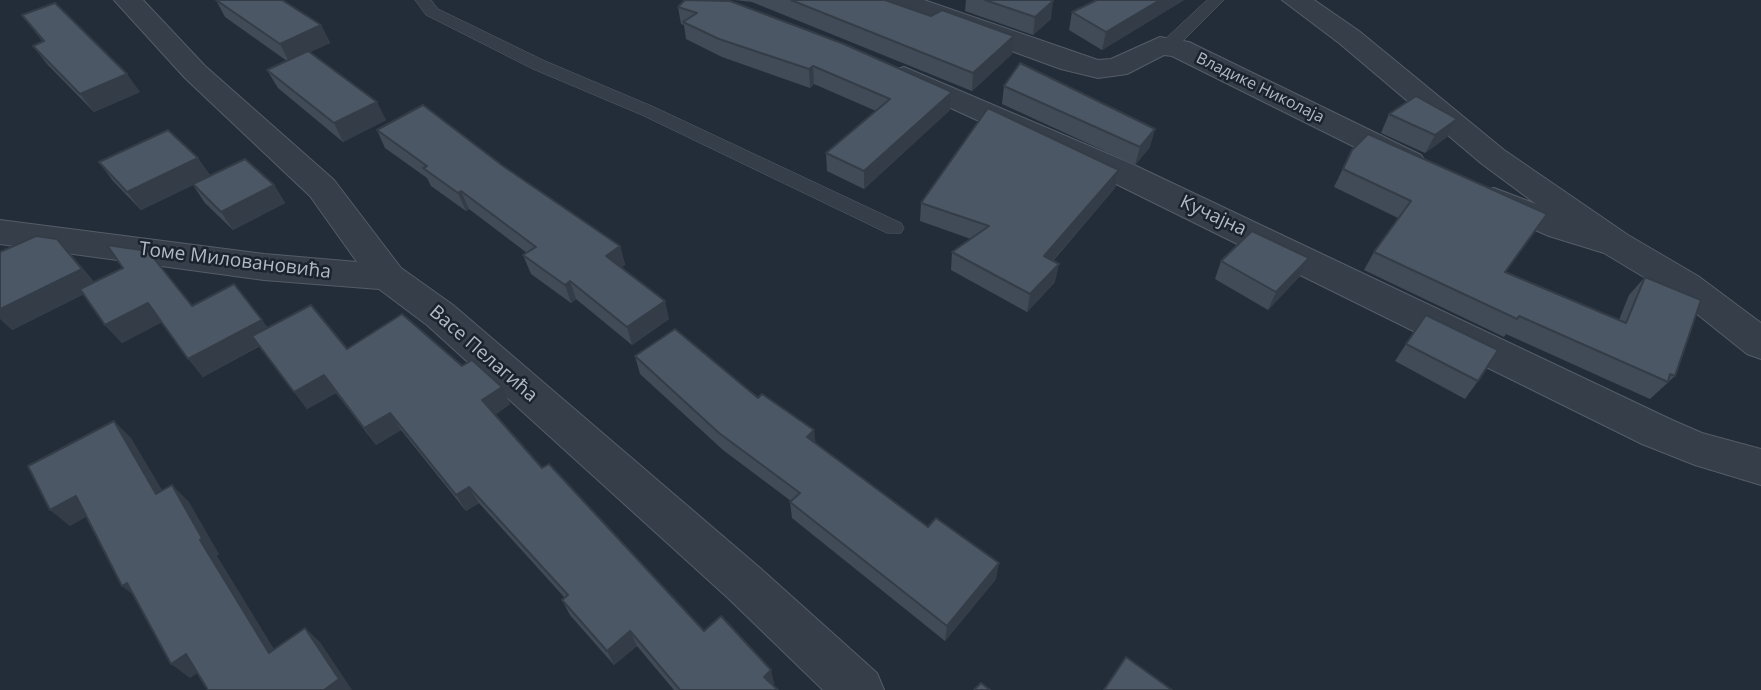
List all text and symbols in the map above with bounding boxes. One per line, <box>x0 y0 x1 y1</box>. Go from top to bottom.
street label: Владике Николаја <box>1193 49 1327 127</box>
street label: Кучајна <box>1176 191 1250 241</box>
street label: Томе Миловановића <box>138 238 332 284</box>
street label: Васе Пелагића <box>424 301 542 407</box>

